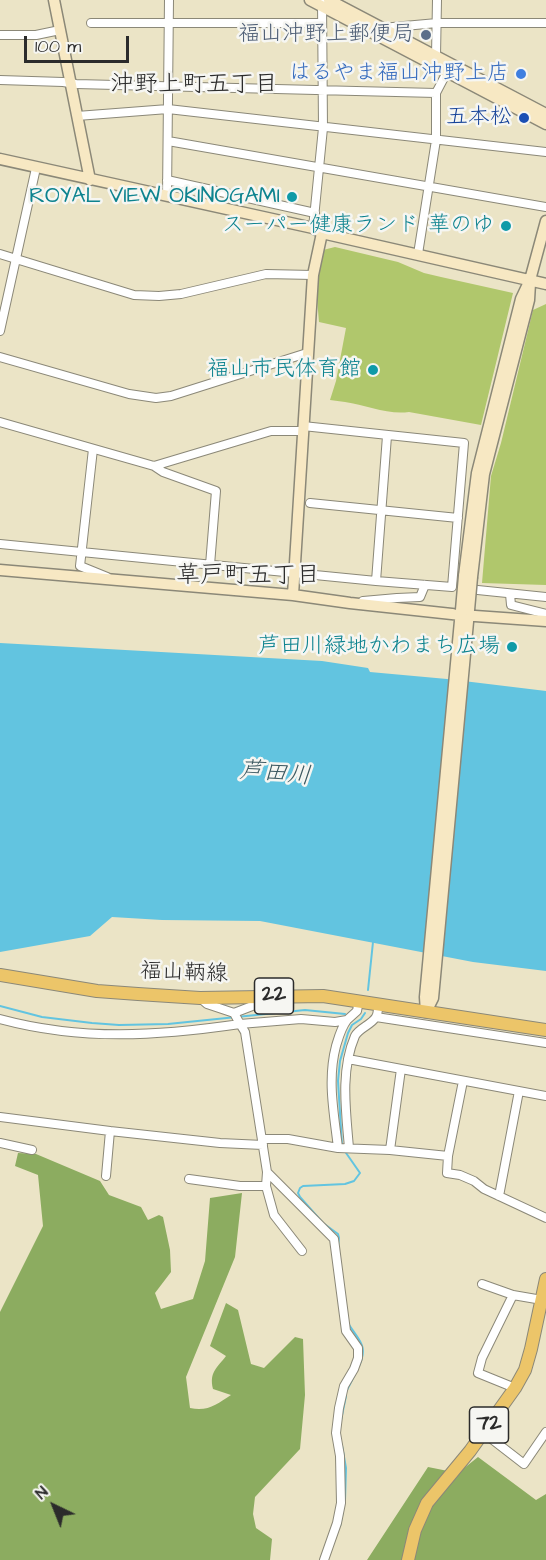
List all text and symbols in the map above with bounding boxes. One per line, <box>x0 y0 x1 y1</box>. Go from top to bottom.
place label: 福山沖野上郵便局 <box>238 22 414 48</box>
scale bar <box>27 24 132 62</box>
marker: 福山沖野上郵便局 <box>419 28 433 42</box>
text: 100 m <box>35 34 81 59</box>
place label: はるやま福山沖野上店 <box>289 61 509 87</box>
marker: はるやま福山沖野上店 <box>514 67 528 81</box>
district label: 沖野上町五丁目 <box>110 72 278 100</box>
place label: 五本松 <box>446 105 512 131</box>
marker: 五本松 <box>517 111 531 125</box>
place label: ROYAL VIEW OKINOGAMI <box>29 184 280 210</box>
marker: ROYAL VIEW OKINOGAMI <box>285 190 299 204</box>
place label: スーパー健康ランド 華のゆ <box>222 213 494 239</box>
marker: スーパー健康ランド 華のゆ <box>499 219 513 233</box>
place label: 福山市民体育館 <box>207 357 361 383</box>
marker: 福山市民体育館 <box>366 363 380 377</box>
district label: 草戸町五丁目 <box>176 563 320 591</box>
place label: 芦田川緑地かわまち広場 <box>258 634 500 660</box>
marker: 芦田川緑地かわまち広場 <box>505 640 519 654</box>
water label: 芦田川 <box>238 758 312 792</box>
street label: 福山鞆線 <box>140 959 228 989</box>
road number: 22 <box>254 978 294 1014</box>
road number: 72 <box>470 1407 508 1443</box>
north arrow <box>24 1476 84 1536</box>
text: N <box>31 1481 53 1504</box>

